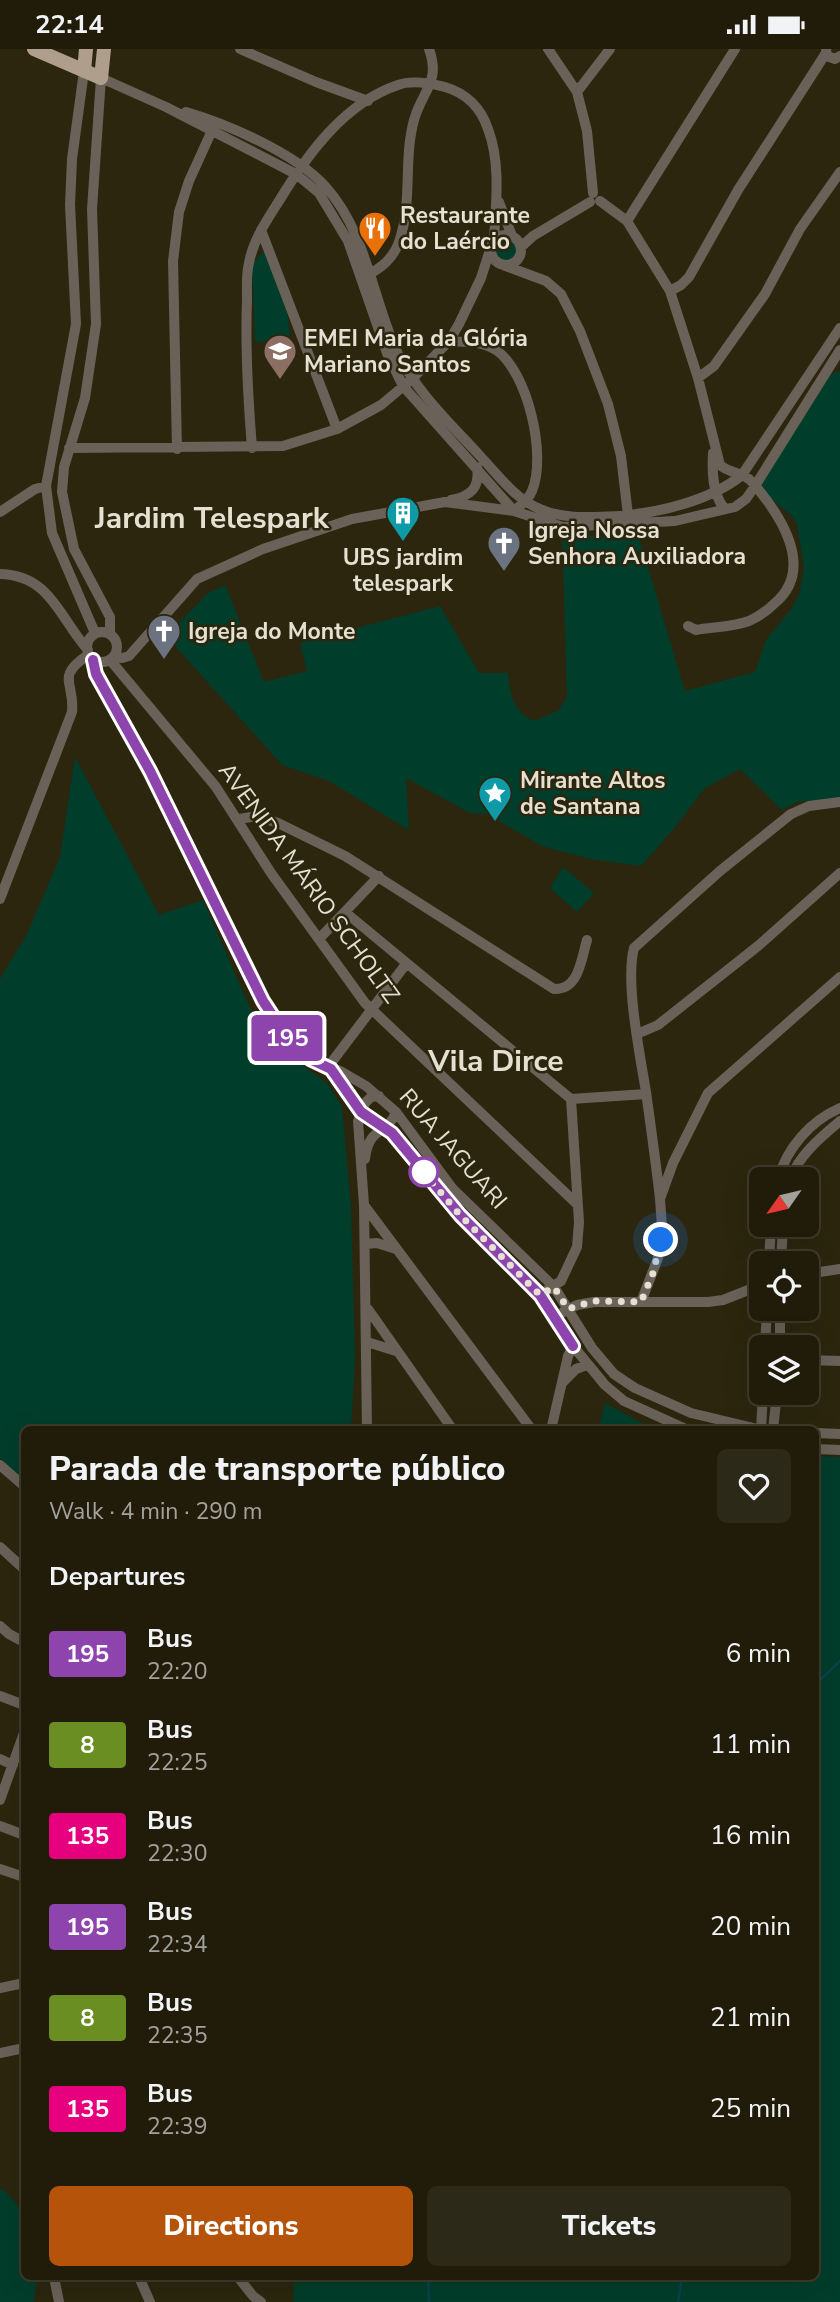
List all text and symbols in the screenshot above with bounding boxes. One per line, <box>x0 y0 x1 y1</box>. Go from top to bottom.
text: 22:14 <box>35 7 104 42</box>
place label: Restaurante do Laércio <box>400 200 530 257</box>
restaurant icon: Restaurante do Laércio <box>356 209 394 258</box>
place label: EMEI Maria da Glória Mariano Santos <box>304 323 528 380</box>
school or university icon: EMEI Maria da Glória Mariano Santos <box>261 332 299 381</box>
building icon: UBS jardim telespark <box>384 494 422 543</box>
district label: Jardim Telespark <box>94 498 330 539</box>
place label: Igreja Nossa Senhora Auxiliadora <box>528 515 746 572</box>
church icon: Igreja Nossa Senhora Auxiliadora <box>485 524 523 573</box>
place label: UBS jardim telespark <box>343 542 463 599</box>
church icon: Igreja do Monte <box>145 612 183 661</box>
place label: Igreja do Monte <box>188 616 356 647</box>
street label: AVENIDA MÁRIO SCHOLTZ <box>211 757 407 1010</box>
place label: Mirante Altos de Santana <box>520 765 666 822</box>
place icon: Mirante Altos de Santana <box>476 774 514 823</box>
line badge: 195 <box>247 1015 327 1061</box>
text: 195 <box>265 1022 309 1054</box>
district label: Vila Dirce <box>427 1041 564 1082</box>
street label: RUA JAGUARI <box>392 1082 514 1216</box>
unlabelled marker <box>409 1157 439 1187</box>
north arrow <box>749 1167 819 1237</box>
map controls <box>749 1167 819 1405</box>
your location <box>643 1222 678 1257</box>
button: locate <box>749 1251 819 1321</box>
button: layers <box>749 1335 819 1405</box>
text: Parada de transporte público <box>49 1447 506 1492</box>
button: heart <box>717 1449 791 1523</box>
text: Walk · 4 min · 290 m <box>49 1496 262 1527</box>
text: Departures <box>49 1559 185 1594</box>
text: Bus <box>147 1621 193 1656</box>
text: 6 min <box>726 1636 791 1671</box>
text: 195 <box>66 1638 109 1670</box>
text: 22:20 <box>147 1656 207 1687</box>
text: Bus <box>147 1712 193 1747</box>
text: 11 min <box>710 1727 791 1762</box>
text: 8 <box>80 1729 95 1761</box>
text: 22:25 <box>147 1747 207 1778</box>
text: Bus <box>147 1803 193 1838</box>
text: 16 min <box>710 1818 791 1853</box>
text: 135 <box>66 1820 109 1852</box>
text: 22:30 <box>147 1838 207 1869</box>
text: Bus <box>147 1894 193 1929</box>
text: 20 min <box>710 1909 791 1944</box>
text: 195 <box>66 1911 109 1943</box>
text: 22:34 <box>147 1929 207 1960</box>
text: Bus <box>147 1985 193 2020</box>
text: 21 min <box>710 2000 791 2035</box>
text: 8 <box>80 2002 95 2034</box>
text: 22:35 <box>147 2020 207 2051</box>
text: Bus <box>147 2076 193 2111</box>
text: 25 min <box>710 2091 791 2126</box>
text: 135 <box>66 2093 109 2125</box>
text: 22:39 <box>147 2111 207 2142</box>
button: Directions <box>49 2186 413 2266</box>
button: Tickets <box>427 2186 791 2266</box>

